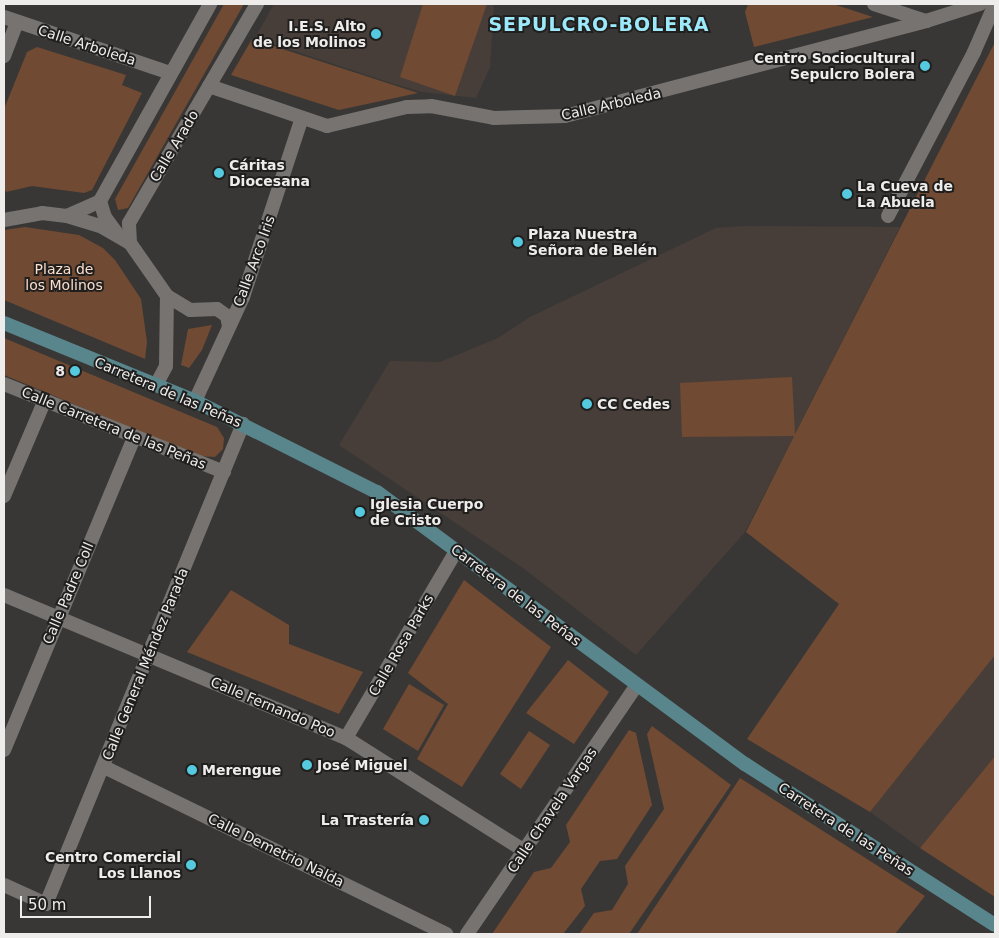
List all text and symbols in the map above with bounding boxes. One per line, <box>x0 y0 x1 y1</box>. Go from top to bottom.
district label: SEPULCRO-BOLERA <box>487 14 711 36</box>
place label: I.E.S. Alto de los Molinos <box>253 18 366 50</box>
street label: Calle Arboleda <box>36 21 138 69</box>
marker: I.E.S. Alto de los Molinos <box>370 28 382 40</box>
place label: Centro Sociocultural Sepulcro Bolera <box>754 50 915 82</box>
marker: Centro Sociocultural Sepulcro Bolera <box>919 60 931 72</box>
street label: Calle Arboleda <box>559 84 663 124</box>
street label: Calle Arado <box>146 107 202 185</box>
place label: Cáritas Diocesana <box>229 157 310 190</box>
marker: Cáritas Diocesana <box>213 167 225 179</box>
place label: La Cueva de La Abuela <box>857 178 953 210</box>
marker: La Cueva de La Abuela <box>841 188 853 200</box>
street label: Calle Arco Iris <box>230 213 278 309</box>
place label: Plaza Nuestra Señora de Belén <box>528 226 657 258</box>
marker: Plaza Nuestra Señora de Belén <box>512 236 524 248</box>
park label: Plaza de los Molinos <box>25 261 103 294</box>
street label: Carretera de las Peñas <box>92 353 244 431</box>
place label: 8 <box>55 363 65 379</box>
marker: 8 <box>69 365 81 377</box>
street label: Calle Carretera de las Peñas <box>19 383 209 473</box>
place label: CC Cedes <box>597 396 670 412</box>
marker: CC Cedes <box>581 398 593 410</box>
place label: Iglesia Cuerpo de Cristo <box>370 496 483 528</box>
marker: Iglesia Cuerpo de Cristo <box>354 506 366 518</box>
street label: Calle Padre Coll <box>39 540 97 646</box>
street label: Carretera de las Peñas <box>448 541 584 649</box>
street label: Calle General Méndez Parada <box>99 565 191 763</box>
street label: Calle Rosa Parks <box>365 591 437 699</box>
street label: Calle Fernando Poo <box>208 673 338 741</box>
street label: Calle Chavela Vargas <box>504 744 600 876</box>
place label: José Miguel <box>317 757 408 773</box>
marker: José Miguel <box>301 759 313 771</box>
place label: Merengue <box>202 762 281 778</box>
marker: Merengue <box>186 764 198 776</box>
street label: Carretera de las Peñas <box>775 779 917 879</box>
street label: Calle Demetrio Nalda <box>205 810 347 890</box>
place label: La Trastería <box>321 812 414 828</box>
marker: La Trastería <box>418 814 430 826</box>
place label: Centro Comercial Los Llanos <box>45 849 181 882</box>
marker: Centro Comercial Los Llanos <box>185 859 197 871</box>
scale bar <box>22 886 154 918</box>
text: 50 m <box>28 896 66 914</box>

